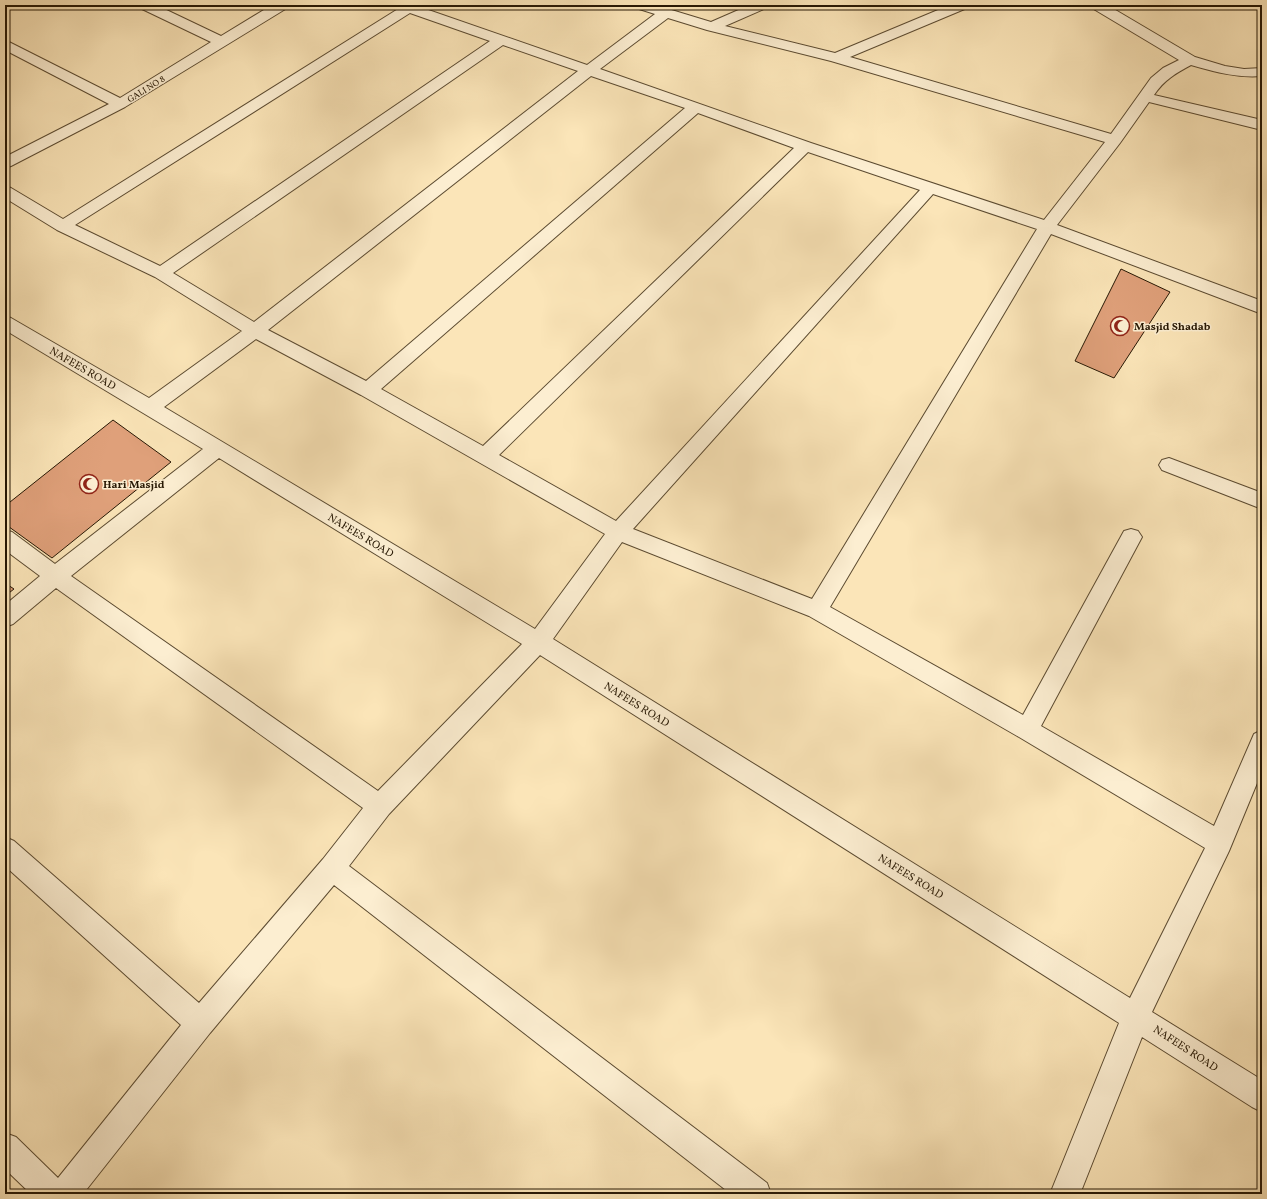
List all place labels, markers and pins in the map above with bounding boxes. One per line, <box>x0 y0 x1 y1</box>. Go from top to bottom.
mosque icon: Masjid Shadab <box>1109 315 1131 337</box>
place label: Masjid Shadab <box>1134 320 1211 335</box>
mosque icon: Hari Masjid <box>78 473 100 495</box>
place label: Hari Masjid <box>103 478 165 493</box>

